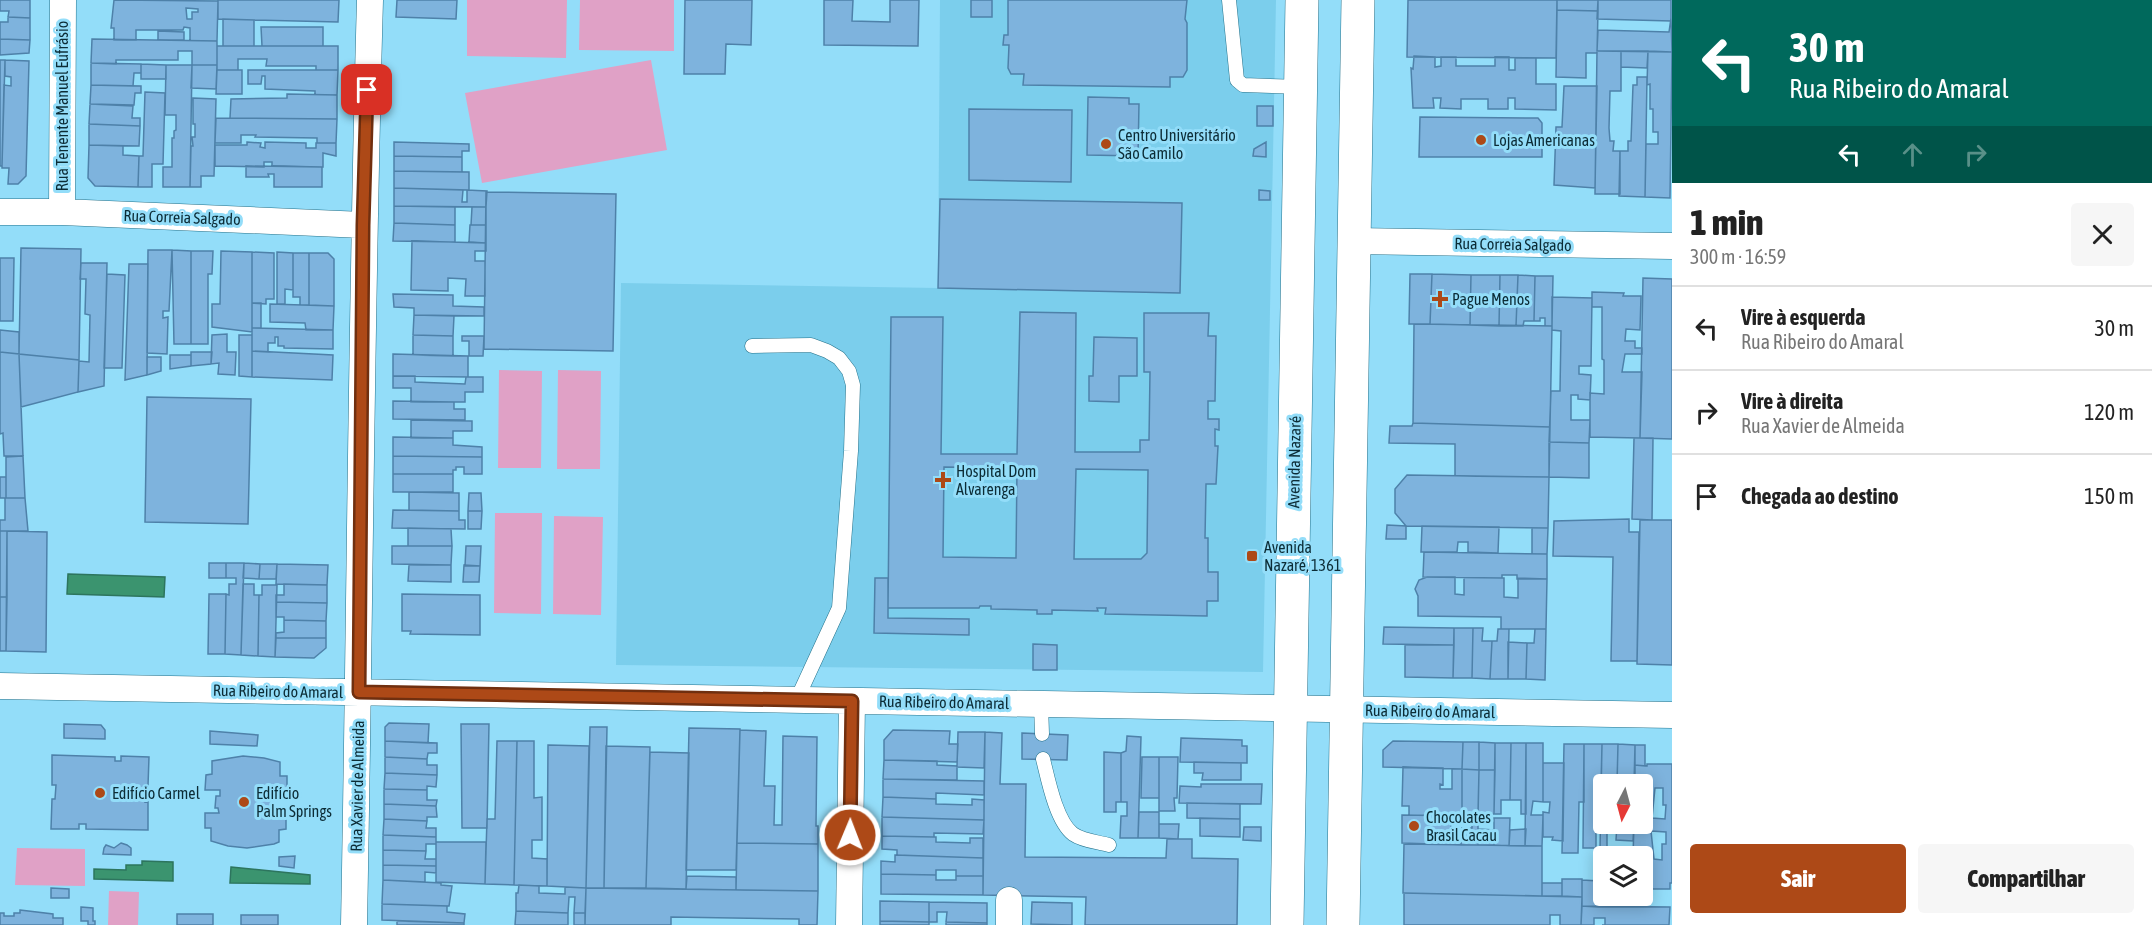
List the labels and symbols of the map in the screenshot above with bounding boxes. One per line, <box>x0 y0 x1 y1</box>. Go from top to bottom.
street label: Rua Tenente Manuel Eufrásio <box>53 21 71 191</box>
pin <box>341 64 392 115</box>
place label: Centro Universitário São Camilo <box>1118 126 1236 162</box>
place label: Lojas Americanas <box>1493 131 1595 150</box>
marker: Lojas Americanas <box>1474 133 1488 147</box>
marker: Centro Universitário São Camilo <box>1099 137 1113 151</box>
street label: Rua Correia Salgado <box>123 206 241 229</box>
street label: Rua Correia Salgado <box>1454 234 1572 255</box>
place label: Pague Menos <box>1452 290 1530 309</box>
marker: Pague Menos <box>1433 292 1447 306</box>
street label: Avenida Nazaré <box>1284 416 1304 508</box>
place label: Hospital Dom Alvarenga <box>956 462 1036 499</box>
marker: Hospital Dom Alvarenga <box>934 471 952 489</box>
place label: Avenida Nazaré, 1361 <box>1264 538 1341 574</box>
marker: Avenida Nazaré, 1361 <box>1245 549 1259 563</box>
street label: Rua Ribeiro do Amaral <box>213 681 344 701</box>
street label: Rua Ribeiro do Amaral <box>879 692 1010 712</box>
street label: Rua Ribeiro do Amaral <box>1365 701 1496 721</box>
street label: Rua Xavier de Almeida <box>347 720 367 852</box>
north arrow <box>1593 774 1653 834</box>
place label: Edifício Carmel <box>112 784 201 802</box>
place label: Edifício Palm Springs <box>256 784 332 821</box>
marker: Edifício Carmel <box>93 786 107 800</box>
marker: Edifício Palm Springs <box>237 795 251 809</box>
position arrow <box>818 803 882 867</box>
place label: Chocolates Brasil Cacau <box>1426 808 1497 844</box>
marker: Chocolates Brasil Cacau <box>1407 819 1421 833</box>

